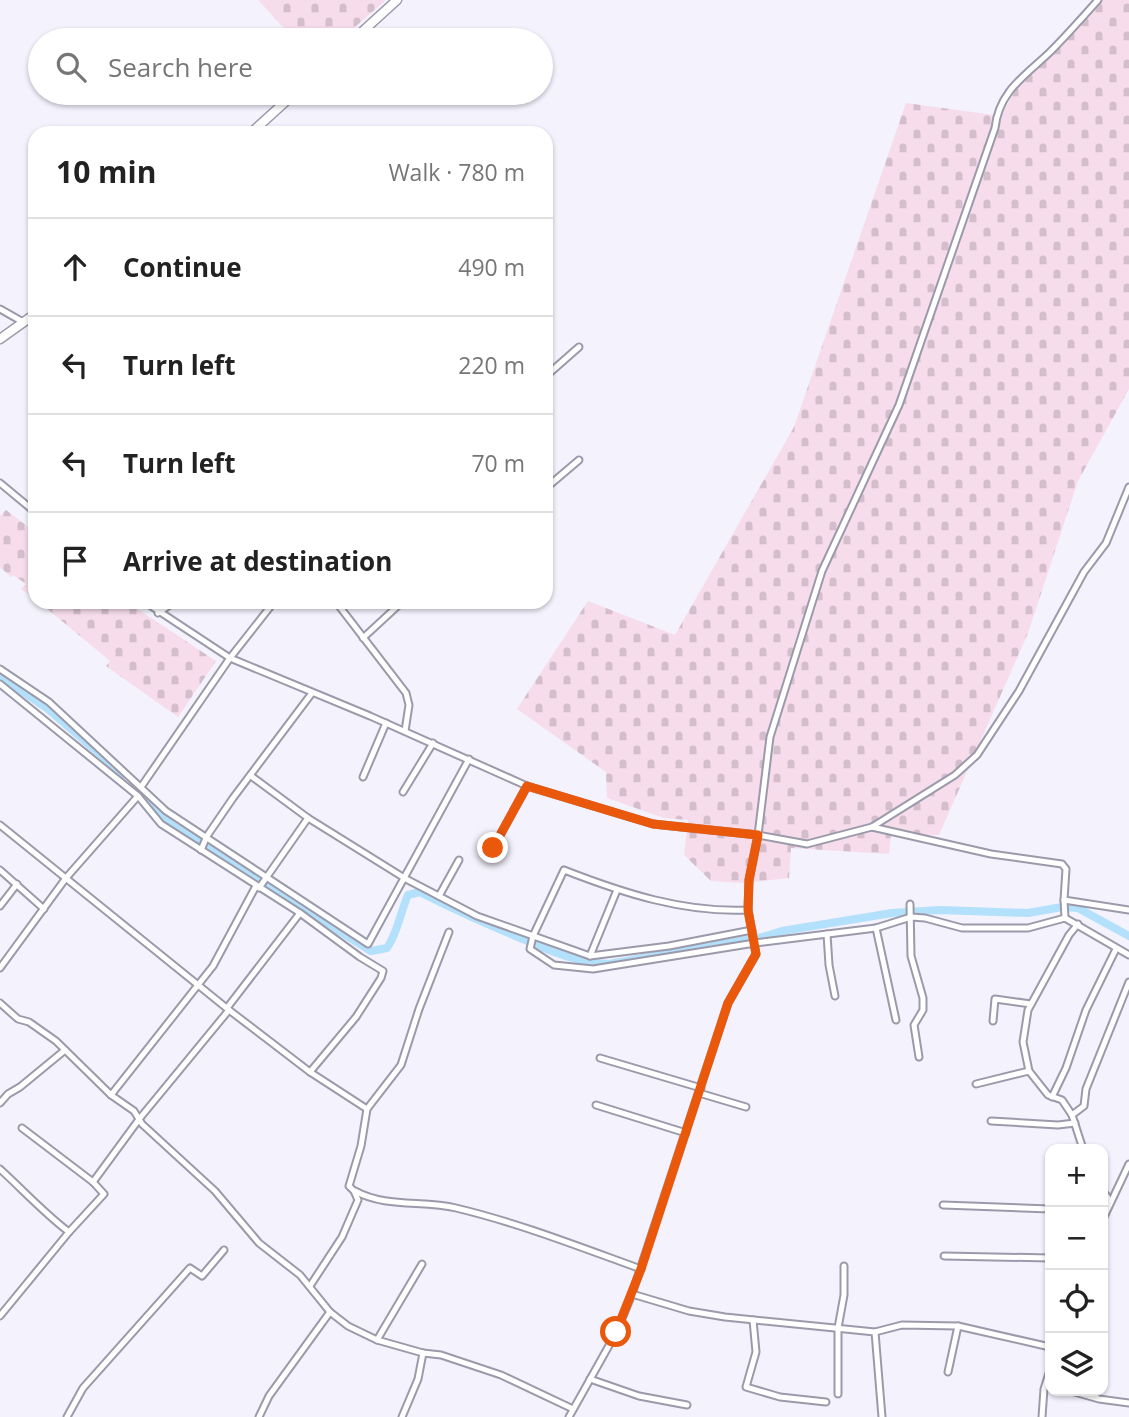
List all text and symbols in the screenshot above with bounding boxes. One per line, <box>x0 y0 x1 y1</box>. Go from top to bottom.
search box <box>28 28 553 105</box>
icon: search <box>52 48 90 86</box>
text: Search here <box>108 49 253 85</box>
text: 10 min <box>56 151 156 192</box>
text: Walk · 780 m <box>388 156 525 188</box>
icon: ahead <box>56 248 94 286</box>
text: Continue <box>123 249 242 285</box>
text: 490 m <box>458 251 525 283</box>
icon: left <box>56 346 94 384</box>
text: Turn left <box>123 347 235 383</box>
text: 220 m <box>458 349 525 381</box>
icon: left <box>56 444 94 482</box>
text: Turn left <box>123 445 235 481</box>
text: 70 m <box>471 447 525 479</box>
icon: arrive <box>56 542 94 580</box>
text: Arrive at destination <box>123 543 392 579</box>
route end <box>477 832 508 863</box>
map controls <box>1045 1144 1108 1396</box>
button: + <box>1045 1144 1108 1207</box>
button: − <box>1045 1207 1108 1270</box>
button: locate <box>1045 1270 1108 1333</box>
route start <box>600 1316 631 1347</box>
button: layers <box>1045 1333 1108 1396</box>

